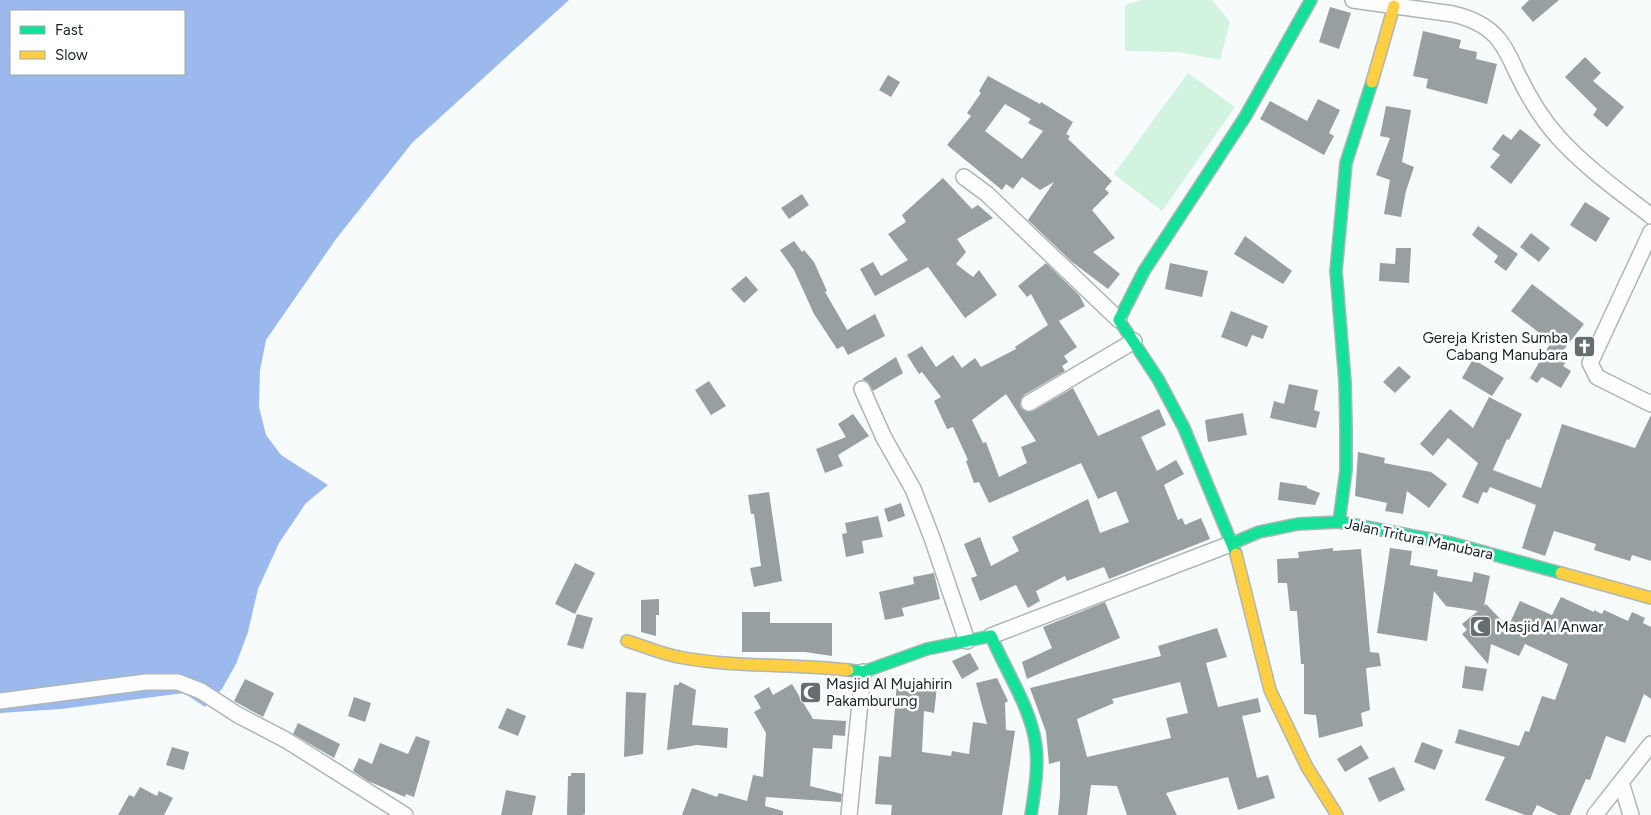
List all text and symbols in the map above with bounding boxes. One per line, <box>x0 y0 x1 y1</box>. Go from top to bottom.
legend <box>10 10 185 75</box>
text: Fast <box>55 21 84 39</box>
text: Slow <box>55 46 88 64</box>
place label: Gereja Kristen Sumba Cabang Manubara <box>1422 329 1568 364</box>
church icon: Gereja Kristen Sumba Cabang Manubara <box>1572 335 1596 359</box>
street label: Jalan Tritura Manubara <box>1343 514 1495 564</box>
mosque icon: Masjid Al Anwar <box>1468 615 1492 639</box>
place label: Masjid Al Anwar <box>1496 618 1603 636</box>
place label: Masjid Al Mujahirin Pakamburung <box>826 675 952 710</box>
mosque icon: Masjid Al Mujahirin Pakamburung <box>798 681 822 705</box>

